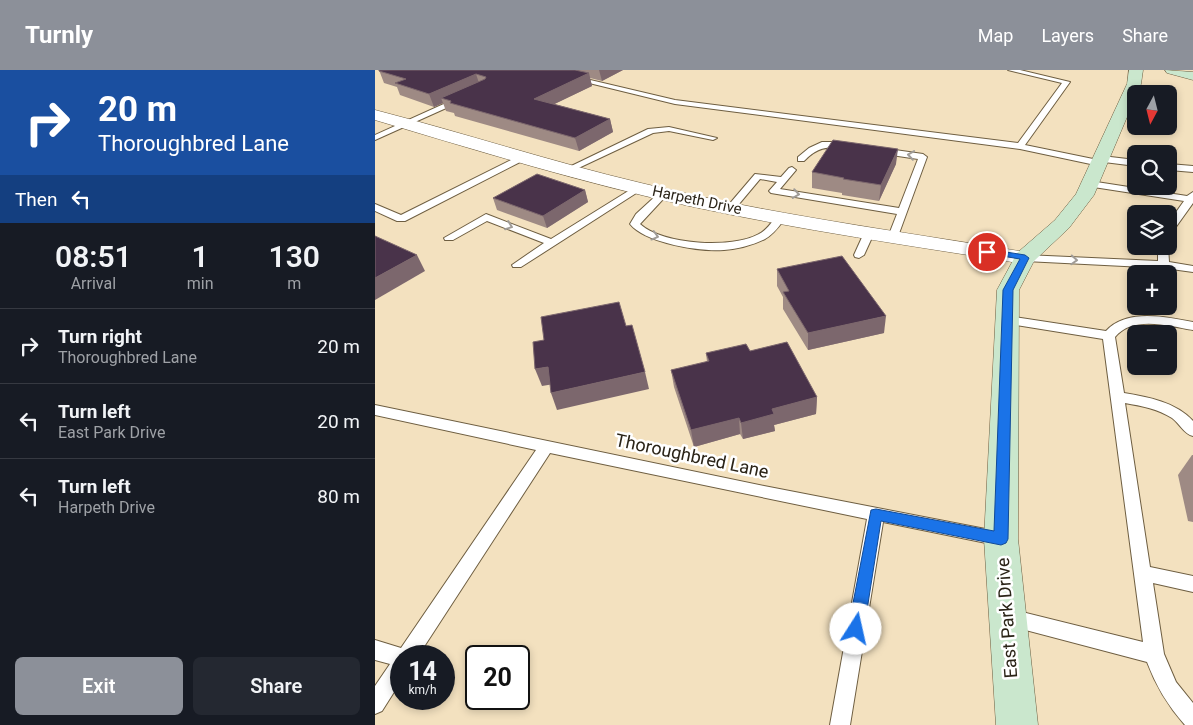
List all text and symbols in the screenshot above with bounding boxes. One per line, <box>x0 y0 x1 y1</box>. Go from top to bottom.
text: Turnly <box>25 21 93 49</box>
text: Map <box>978 25 1013 46</box>
text: Layers <box>1041 25 1094 46</box>
text: Share <box>1122 25 1168 46</box>
north arrow <box>1127 85 1177 135</box>
map controls <box>1127 85 1177 375</box>
text: 20 m <box>98 89 177 130</box>
icon: right <box>15 90 80 155</box>
text: Thoroughbred Lane <box>98 131 289 156</box>
button: search <box>1127 145 1177 195</box>
one-way arrow <box>907 150 915 161</box>
street label: Harpeth Drive <box>651 182 743 218</box>
icon: left <box>67 185 95 213</box>
text: Then <box>15 188 57 211</box>
one-way arrow <box>791 189 800 199</box>
button: layers <box>1127 205 1177 255</box>
one-way arrow <box>504 220 513 230</box>
one-way arrow <box>651 230 659 240</box>
pin <box>966 231 1008 273</box>
icon: arrive <box>973 238 1001 266</box>
text: 08:51 <box>55 239 132 274</box>
text: 1 <box>192 239 209 274</box>
text: 130 <box>269 239 320 274</box>
one-way arrow <box>1070 255 1078 266</box>
button: + <box>1127 265 1177 315</box>
text: Arrival <box>71 274 116 293</box>
text: min <box>187 274 214 293</box>
text: m <box>287 274 301 293</box>
text: Turn right <box>58 325 142 348</box>
button: − <box>1127 325 1177 375</box>
icon: right <box>15 332 43 360</box>
text: 20 m <box>317 335 360 358</box>
text: Thoroughbred Lane <box>58 348 197 367</box>
text: Turn left <box>58 400 131 423</box>
icon: left <box>15 407 43 435</box>
text: 20 m <box>317 410 360 433</box>
text: East Park Drive <box>58 423 165 442</box>
street label: Thoroughbred Lane <box>614 429 771 482</box>
text: Turn left <box>58 475 131 498</box>
icon: left <box>15 482 43 510</box>
text: 80 m <box>317 485 360 508</box>
text: Harpeth Drive <box>58 498 155 517</box>
street label: East Park Drive <box>992 557 1021 679</box>
position arrow <box>829 602 881 654</box>
speed limit sign: 20 <box>465 645 530 710</box>
button: Exit <box>15 657 183 715</box>
button: Share <box>193 657 360 715</box>
text: 14 <box>408 657 437 686</box>
text: km/h <box>408 683 437 697</box>

